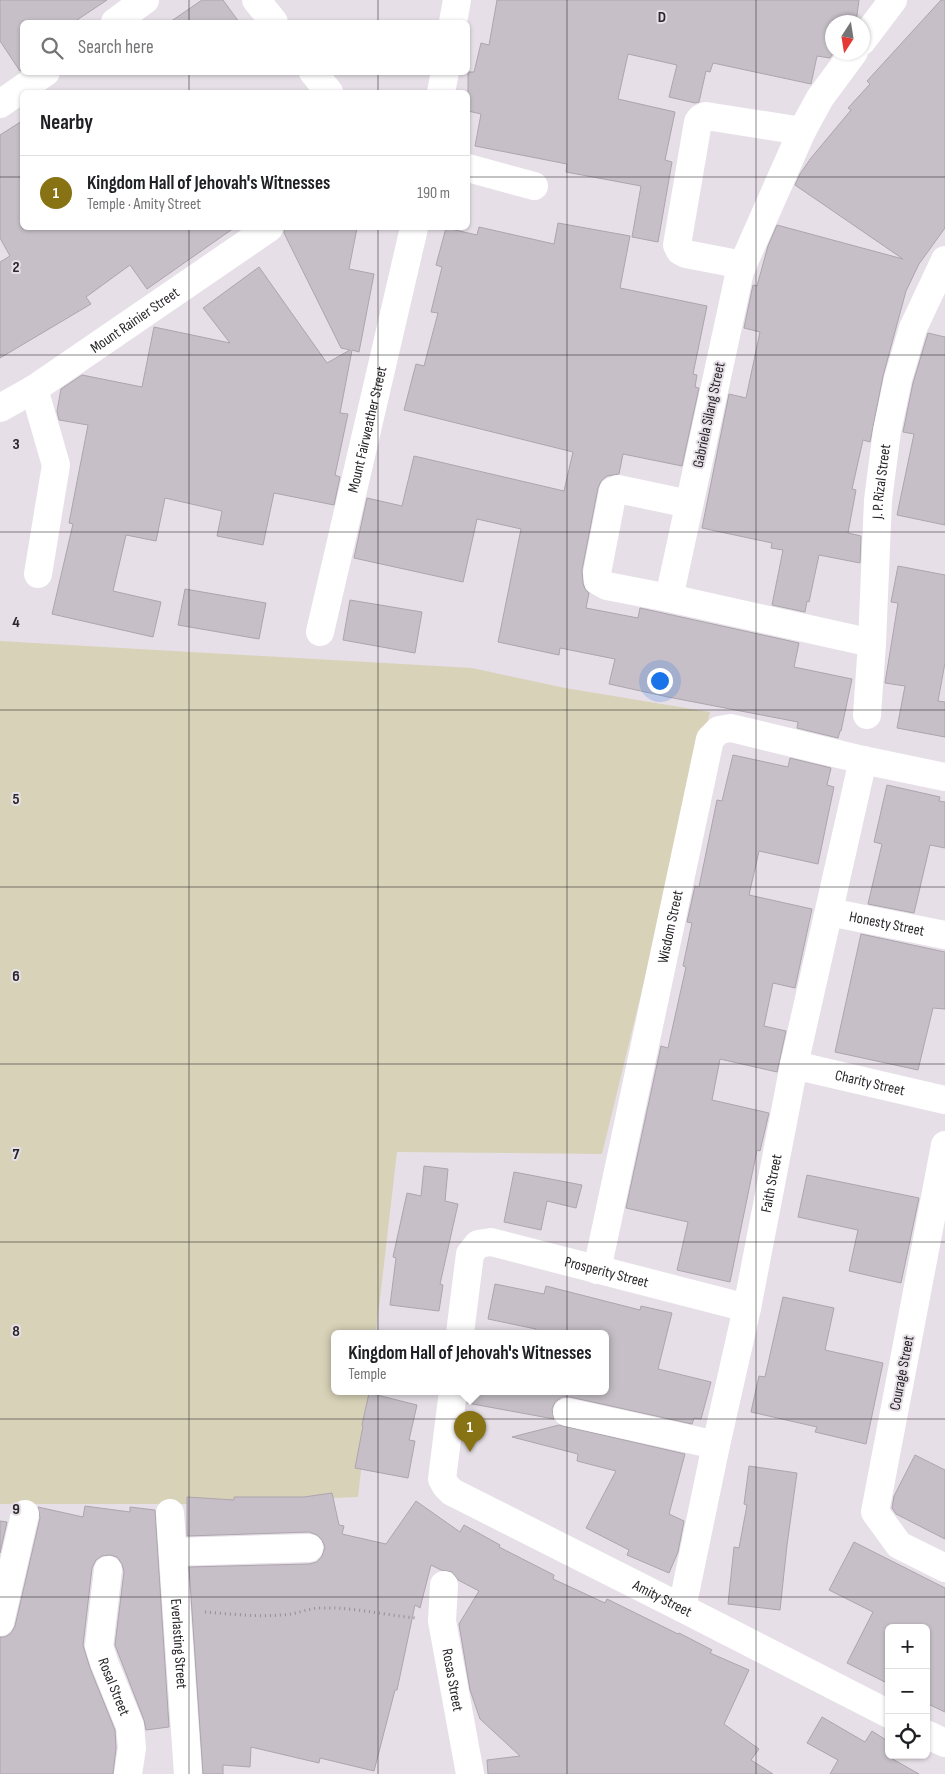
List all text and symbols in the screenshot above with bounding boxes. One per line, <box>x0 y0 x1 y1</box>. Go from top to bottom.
text: D <box>658 8 666 27</box>
north arrow <box>825 15 870 60</box>
search box <box>20 20 470 75</box>
icon: search <box>38 34 66 62</box>
text: Search here <box>78 36 154 59</box>
text: Nearby <box>40 110 93 135</box>
text: Kingdom Hall of Jehovah's Witnesses <box>87 172 330 195</box>
text: 1 <box>53 184 59 203</box>
text: 190 m <box>417 184 450 203</box>
text: Temple · Amity Street <box>87 195 201 214</box>
text: 2 <box>12 258 20 277</box>
street label: Mount Rainier Street <box>86 283 183 357</box>
street label: Gabriela Silang Street <box>689 360 730 470</box>
street label: Mount Fairweather Street <box>343 364 391 494</box>
text: 3 <box>12 435 20 454</box>
street label: J. P. Rizal Street <box>868 442 895 520</box>
text: 4 <box>12 613 20 632</box>
your location <box>647 668 673 694</box>
text: 5 <box>12 790 20 809</box>
street label: Wisdom Street <box>653 888 687 965</box>
street label: Honesty Street <box>848 907 927 940</box>
text: 6 <box>12 967 20 986</box>
street label: Charity Street <box>833 1065 907 1100</box>
text: 7 <box>13 1145 20 1164</box>
street label: Faith Street <box>756 1152 786 1214</box>
street label: Prosperity Street <box>563 1252 651 1292</box>
text: 8 <box>12 1322 20 1341</box>
popup <box>331 1330 609 1395</box>
street label: Courage Street <box>885 1334 919 1412</box>
text: Kingdom Hall of Jehovah's Witnesses <box>348 1342 592 1365</box>
text: Temple <box>348 1365 387 1384</box>
pin: 1 <box>454 1411 486 1452</box>
text: 9 <box>12 1500 20 1519</box>
street label: Amity Street <box>629 1575 696 1621</box>
street label: Everlasting Street <box>166 1598 192 1690</box>
map controls <box>885 1624 930 1759</box>
button: + <box>885 1624 930 1669</box>
street label: Rosas Street <box>438 1647 468 1713</box>
street label: Rosal Street <box>94 1656 134 1719</box>
button: − <box>885 1669 930 1714</box>
button: locate <box>885 1714 930 1759</box>

